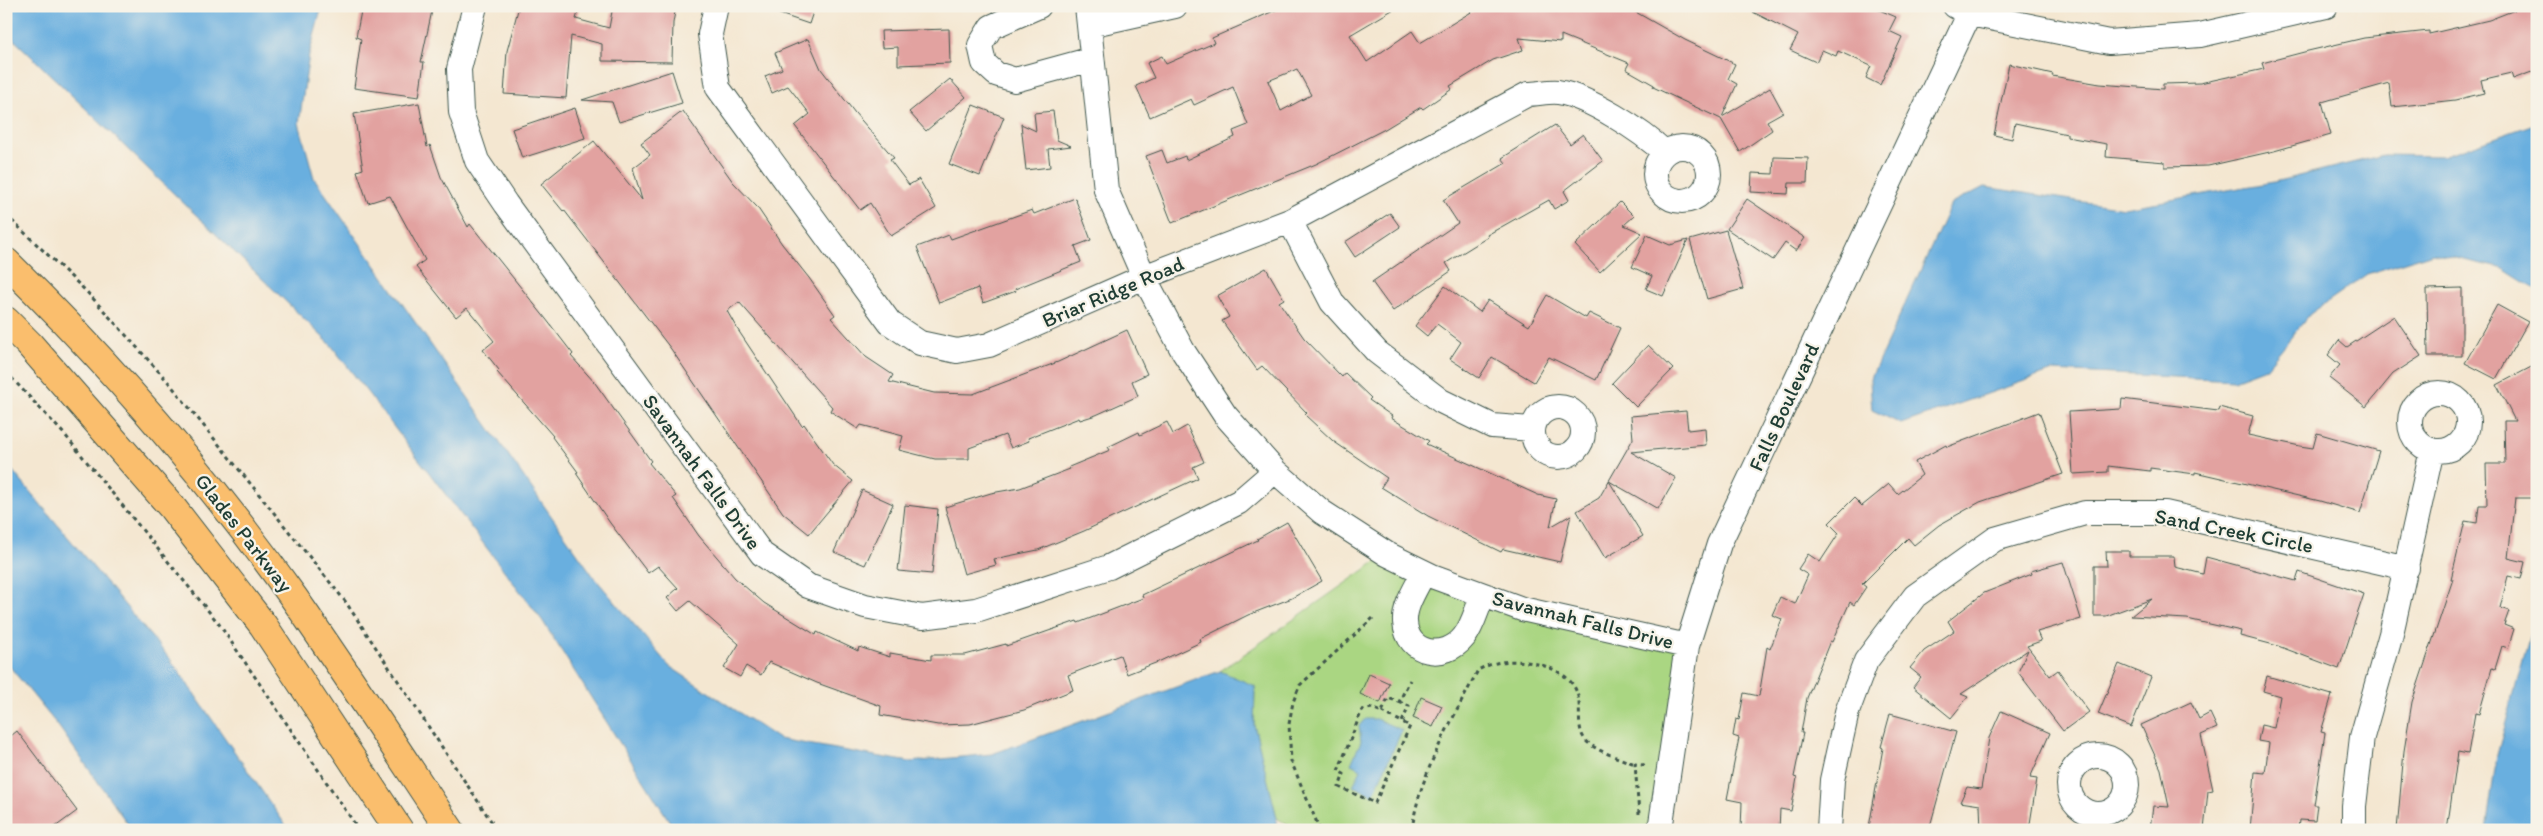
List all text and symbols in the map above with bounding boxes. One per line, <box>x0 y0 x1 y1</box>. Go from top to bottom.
street label: Briar Ridge Road <box>1038 250 1187 333</box>
street label: Falls Boulevard <box>1743 338 1824 475</box>
street label: Savannah Falls Drive <box>638 389 767 554</box>
street label: Glades Parkway <box>190 468 299 597</box>
street label: Sand Creek Circle <box>2153 503 2315 558</box>
street label: Savannah Falls Drive <box>1490 585 1676 654</box>

